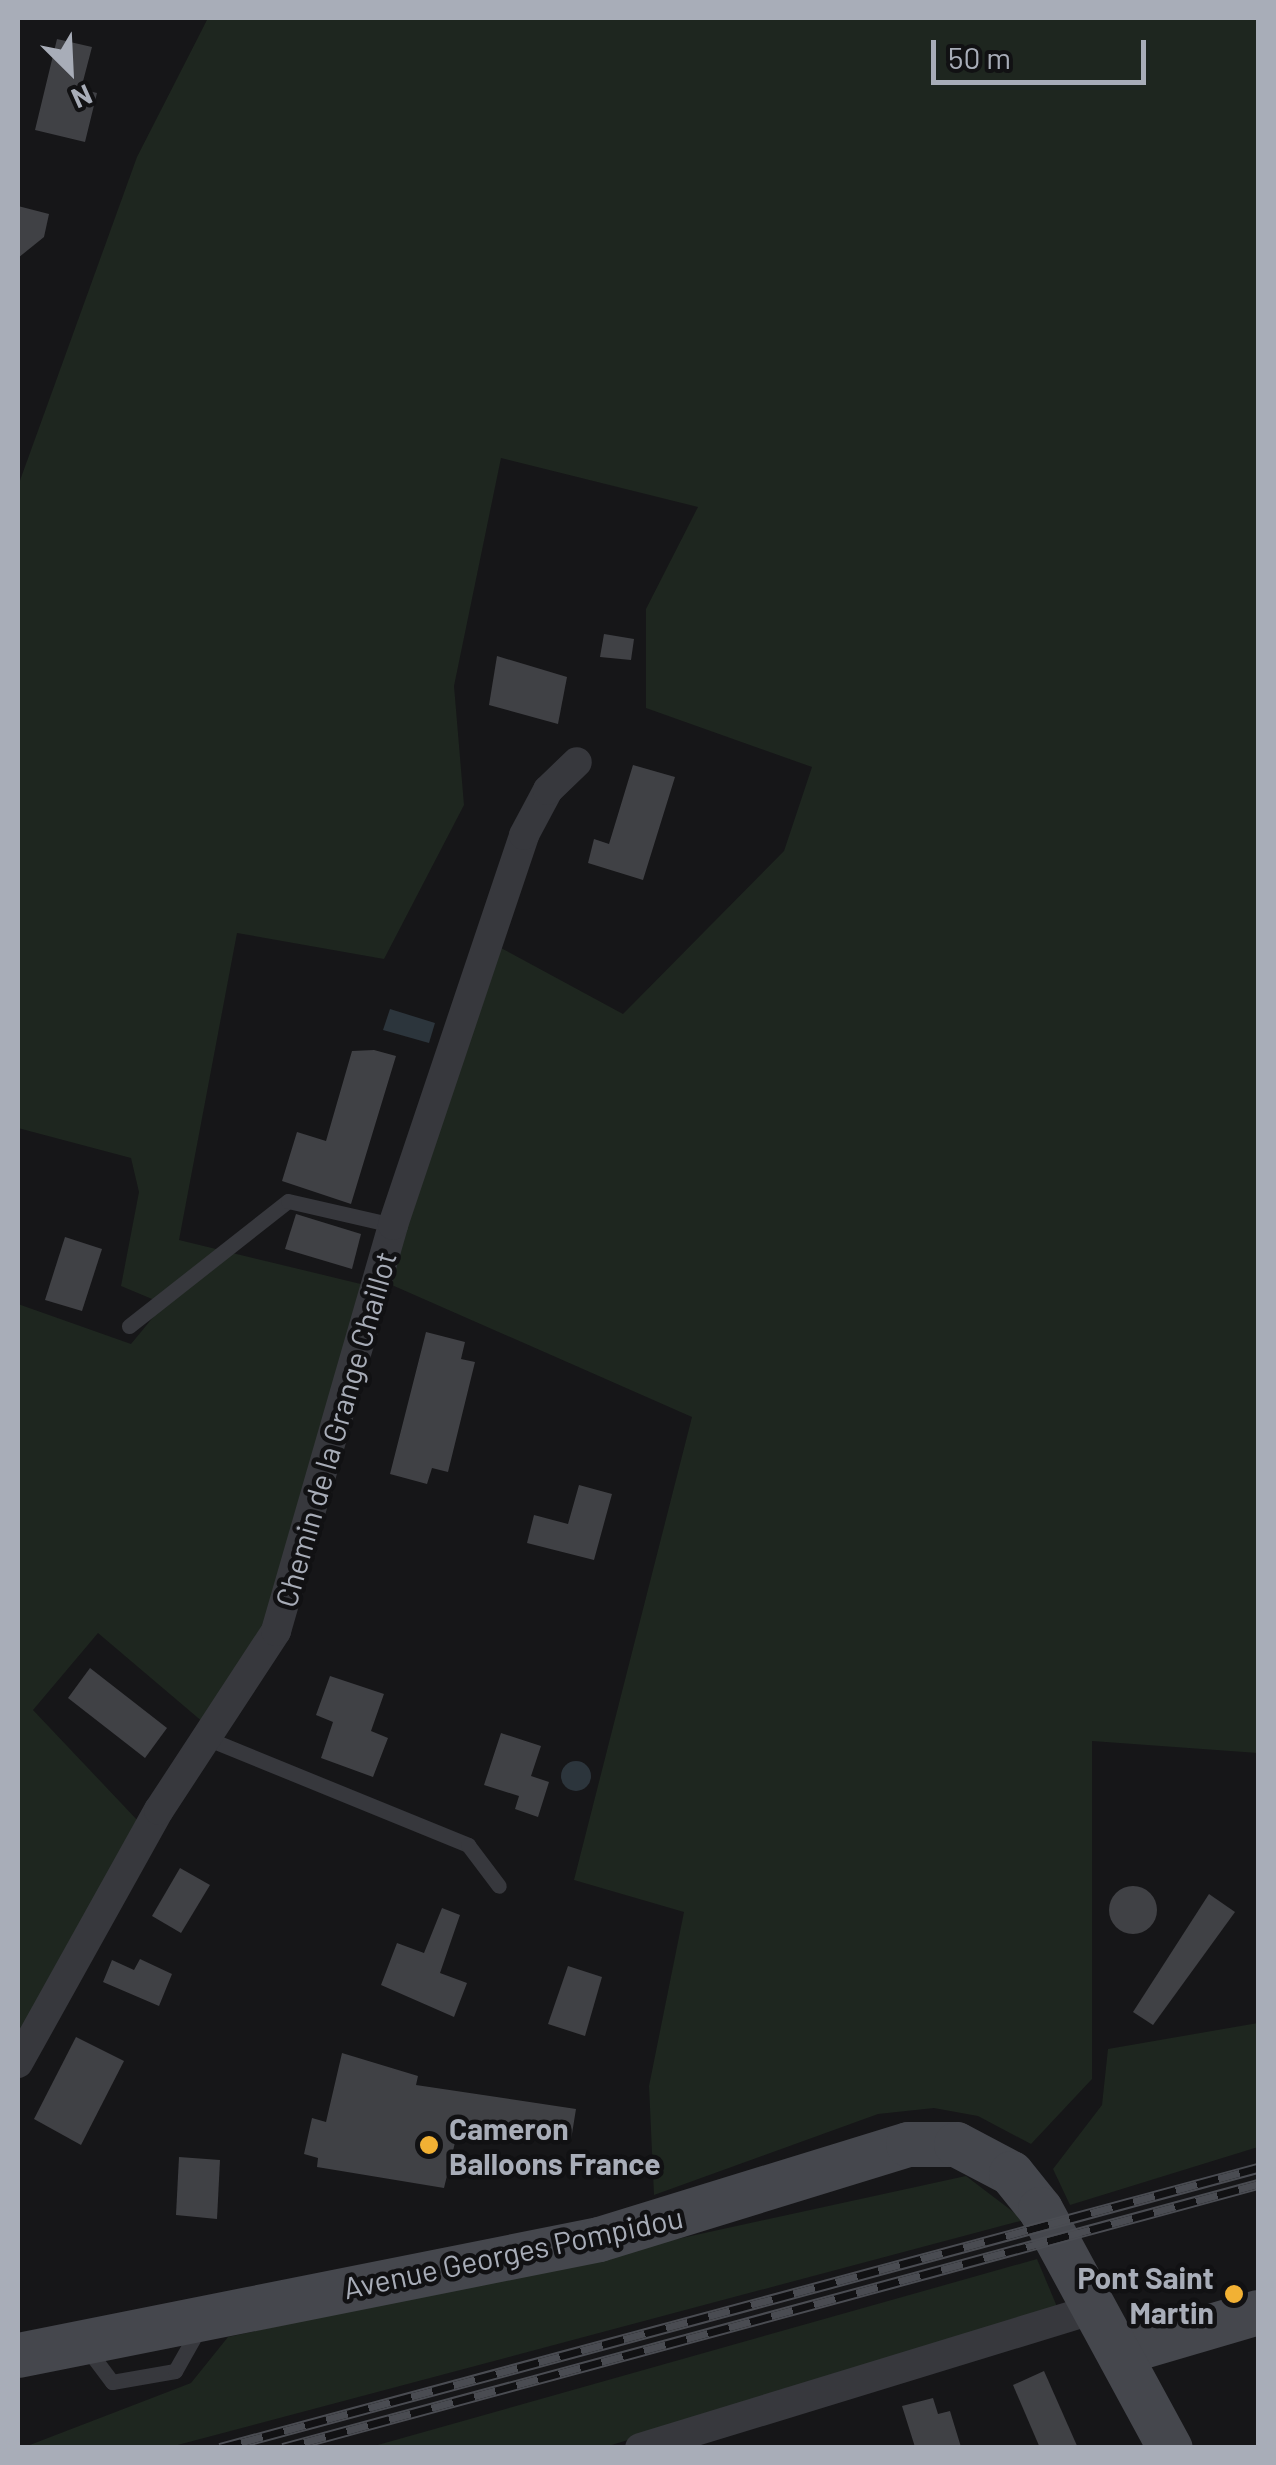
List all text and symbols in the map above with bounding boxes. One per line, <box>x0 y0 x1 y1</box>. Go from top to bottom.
north arrow <box>20 20 120 120</box>
scale bar <box>936 20 1151 82</box>
text: 50 m <box>948 39 1011 75</box>
text: N <box>67 78 98 117</box>
street label: Chemin de la Grange Chaillot <box>267 1247 403 1611</box>
place label: Cameron Balloons France <box>449 2110 661 2180</box>
marker: Cameron Balloons France <box>418 2134 440 2156</box>
street label: Avenue Georges Pompidou <box>340 2198 686 2306</box>
place label: Pont Saint Martin <box>1077 2259 1214 2330</box>
marker: Pont Saint Martin <box>1223 2283 1245 2305</box>

